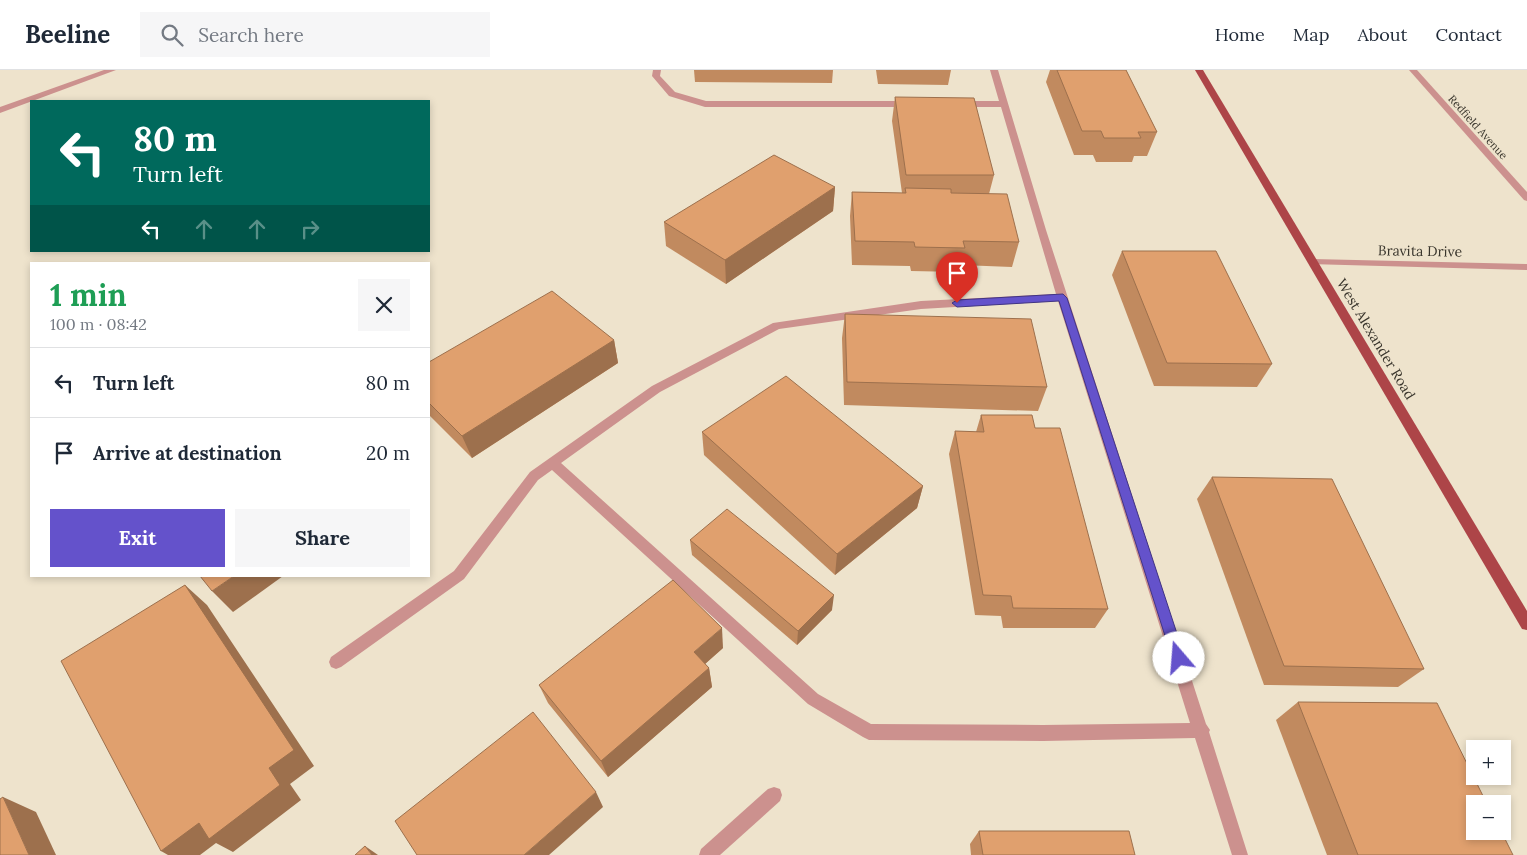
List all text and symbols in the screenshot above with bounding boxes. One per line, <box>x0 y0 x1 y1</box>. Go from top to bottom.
search box <box>140 12 490 57</box>
text: Beeline <box>25 19 110 50</box>
icon: search <box>158 21 186 49</box>
text: Search here <box>198 23 304 47</box>
text: Home <box>1215 23 1265 46</box>
text: Map <box>1293 23 1329 46</box>
text: About <box>1357 23 1407 46</box>
text: Contact <box>1435 23 1502 46</box>
street label: Redfield Avenue <box>1445 92 1511 162</box>
text: 80 m <box>133 116 217 161</box>
icon: left <box>50 120 115 185</box>
text: Turn left <box>133 160 223 188</box>
icon: left <box>137 215 165 243</box>
icon: ahead <box>190 215 218 243</box>
icon: ahead <box>243 215 271 243</box>
icon: right <box>296 215 324 243</box>
street label: Bravita Drive <box>1378 241 1463 261</box>
pin <box>936 252 978 303</box>
icon: arrive <box>943 259 971 287</box>
street label: West Alexander Road <box>1333 275 1419 403</box>
text: 1 min <box>50 276 127 314</box>
button: close <box>358 279 410 331</box>
text: 100 m · 08:42 <box>50 314 147 334</box>
icon: left <box>50 369 78 397</box>
text: Turn left <box>93 371 174 395</box>
text: 80 m <box>366 371 410 395</box>
icon: arrive <box>50 439 78 467</box>
text: Arrive at destination <box>93 441 282 465</box>
text: 20 m <box>366 441 410 465</box>
button: Exit <box>50 509 225 567</box>
button: Share <box>235 509 410 567</box>
position arrow <box>1152 631 1204 683</box>
map controls <box>1466 740 1511 840</box>
button: + <box>1466 740 1511 785</box>
button: − <box>1466 795 1511 840</box>

